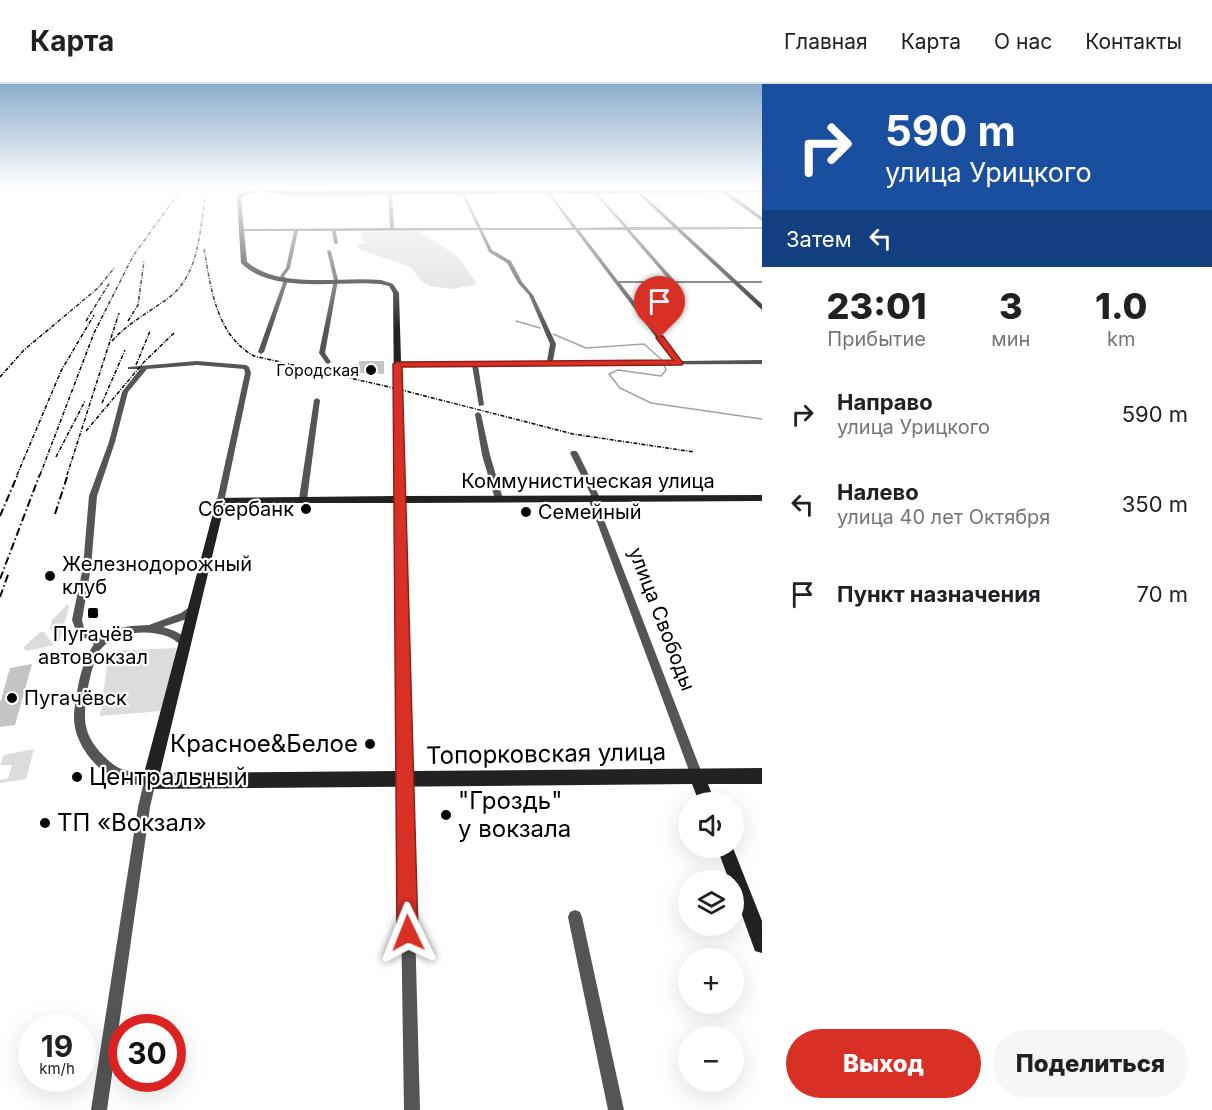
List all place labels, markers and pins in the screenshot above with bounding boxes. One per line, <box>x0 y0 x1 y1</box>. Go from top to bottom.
pin <box>634 276 685 338</box>
place label: Городская <box>276 360 359 380</box>
marker: Городская <box>364 363 378 377</box>
place label: Сбербанк <box>198 497 294 521</box>
place label: Семейный <box>538 500 642 524</box>
marker: Сбербанк <box>299 502 313 516</box>
marker: Семейный <box>519 505 533 519</box>
place label: Железнодорожный клуб <box>62 552 252 599</box>
marker: Железнодорожный клуб <box>43 569 57 583</box>
marker: Пугачёв автовокзал <box>86 606 100 620</box>
place label: Пугачёв автовокзал <box>38 622 148 669</box>
place label: Пугачёвск <box>24 686 127 710</box>
marker: Пугачёвск <box>5 691 19 705</box>
place label: Красное&Белое <box>170 729 358 758</box>
marker: Красное&Белое <box>363 737 377 751</box>
place label: Центральный <box>89 762 248 791</box>
marker: Центральный <box>70 770 84 784</box>
place label: "Гроздь" у вокзала <box>458 786 571 843</box>
place label: ТП «Вокзал» <box>57 808 207 837</box>
marker: "Гроздь" у вокзала <box>439 808 453 822</box>
marker: ТП «Вокзал» <box>38 816 52 830</box>

